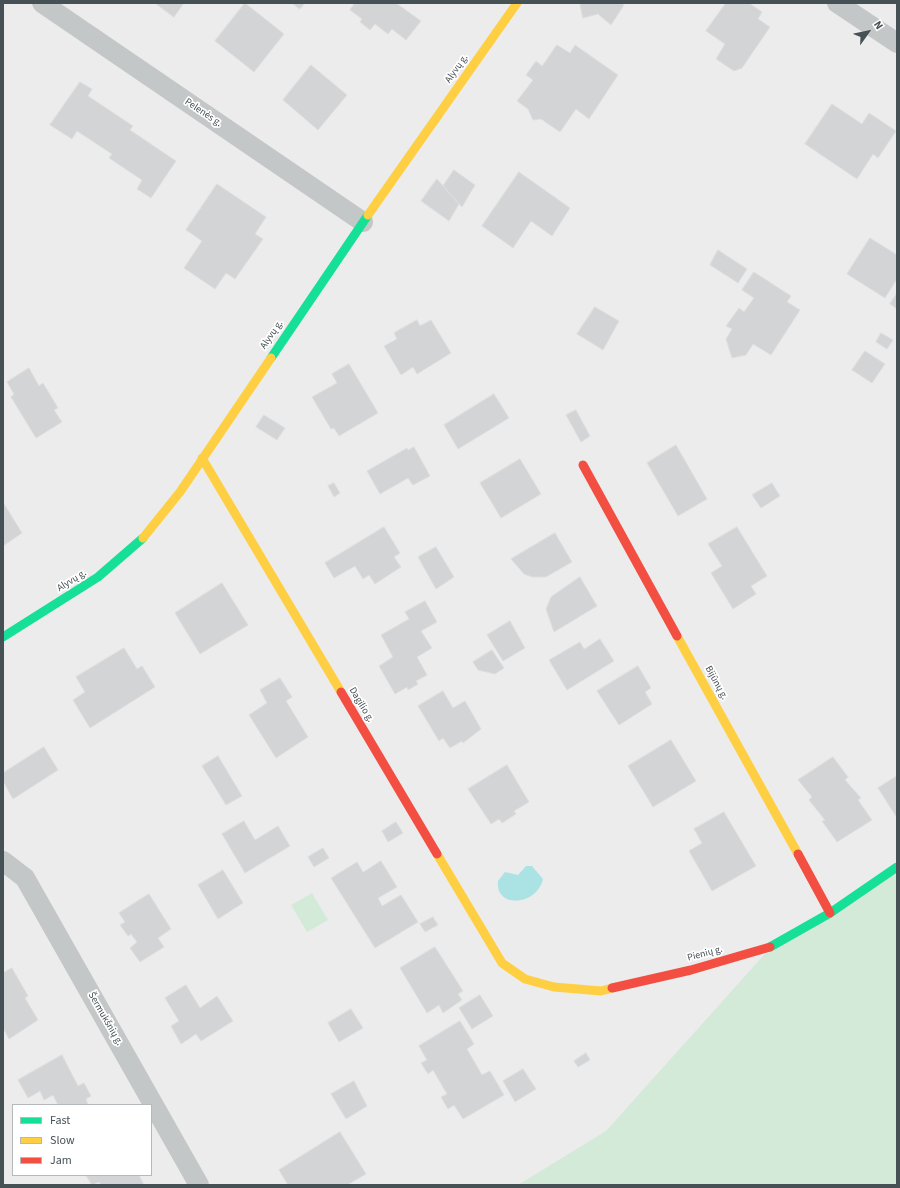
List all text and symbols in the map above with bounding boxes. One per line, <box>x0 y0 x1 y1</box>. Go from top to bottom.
north arrow <box>848 12 888 52</box>
text: N <box>870 18 887 32</box>
street label: Alyvų g. <box>443 52 471 86</box>
street label: Pelenės g. <box>182 96 224 130</box>
street label: Alyvų g. <box>258 318 286 352</box>
street label: Alyvų g. <box>55 567 89 595</box>
street label: Bijūnų g. <box>702 664 730 702</box>
street label: Dagilio g. <box>346 685 376 725</box>
street label: Pienių g. <box>686 944 724 964</box>
street label: Šermukšnių g. <box>85 990 125 1048</box>
legend <box>12 1104 152 1176</box>
text: Fast <box>50 1112 70 1129</box>
text: Slow <box>50 1132 75 1149</box>
text: Jam <box>50 1152 72 1169</box>

